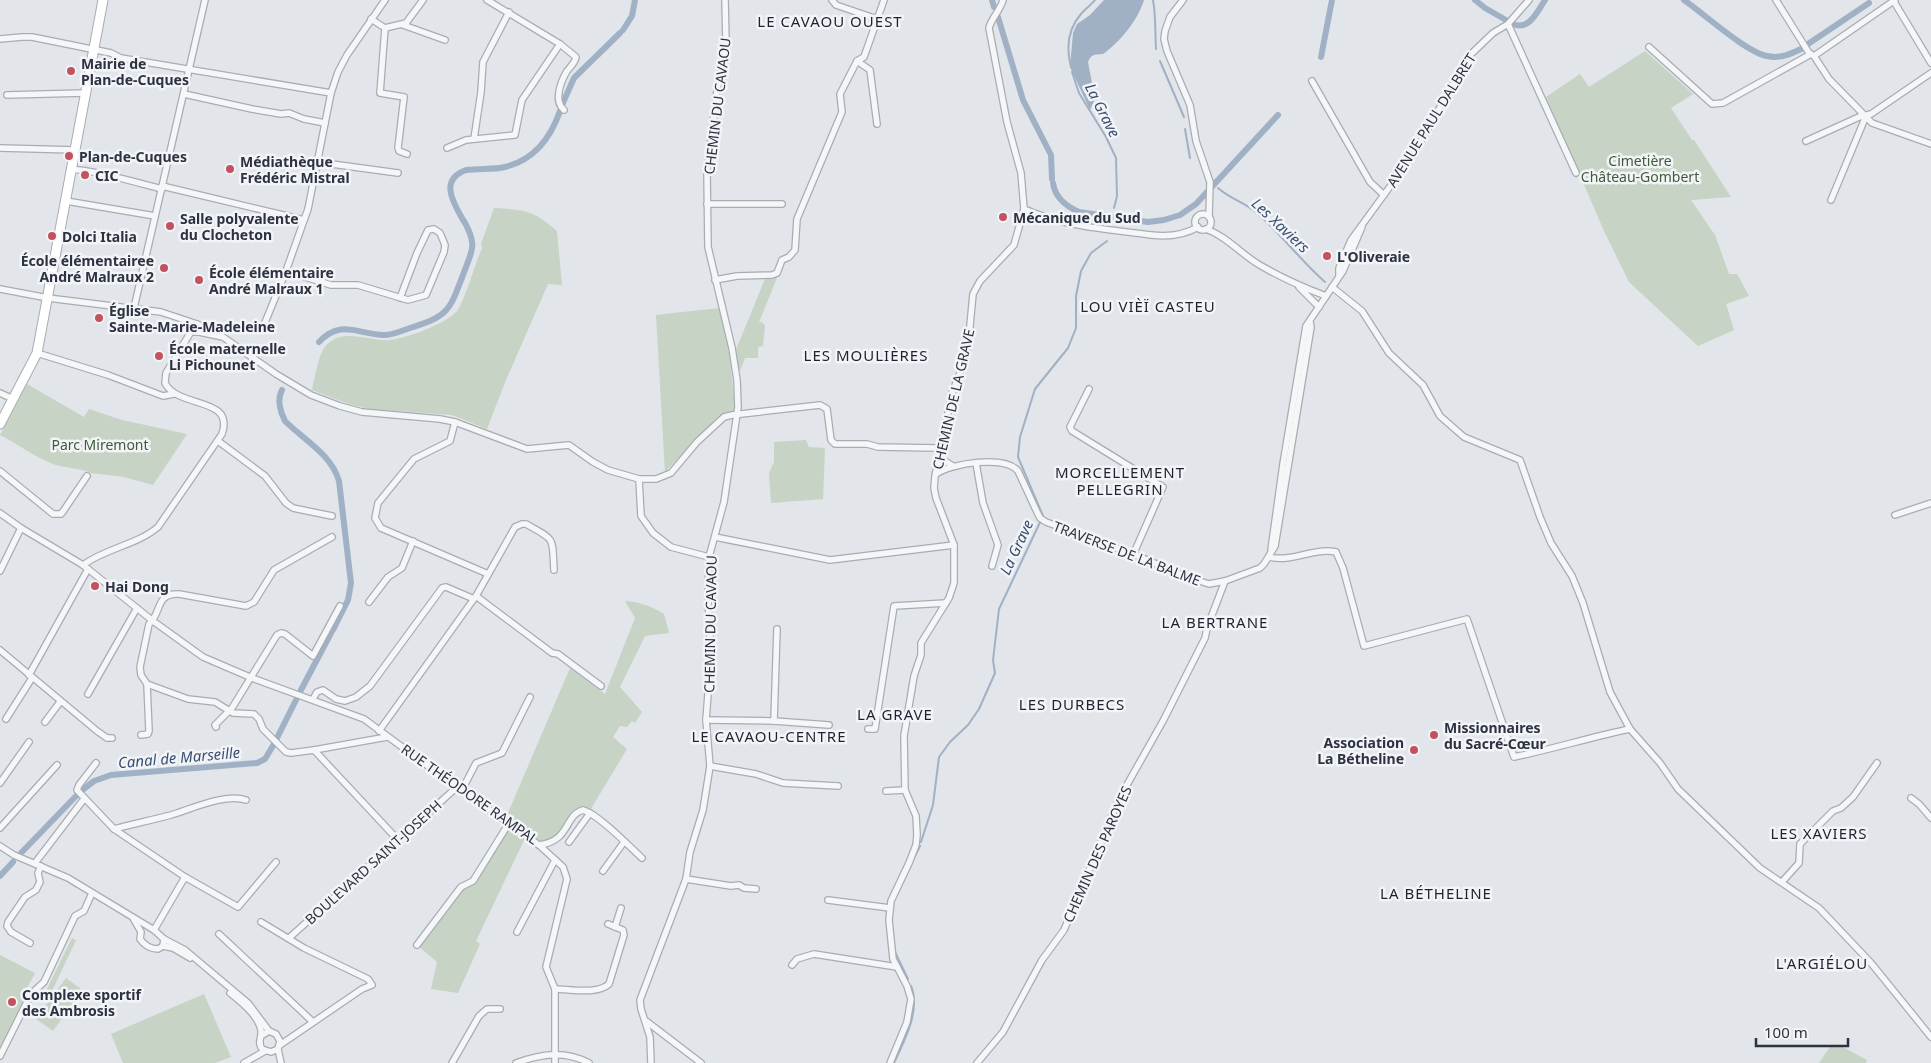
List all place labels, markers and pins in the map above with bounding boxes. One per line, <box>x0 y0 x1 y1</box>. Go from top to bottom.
place label: Mairie de Plan-de-Cuques <box>81 54 189 89</box>
marker: Mairie de Plan-de-Cuques <box>65 65 77 77</box>
place label: Plan-de-Cuques <box>79 147 187 166</box>
marker: Plan-de-Cuques <box>63 150 75 162</box>
place label: Médiathèque Frédéric Mistral <box>240 152 350 187</box>
marker: Médiathèque Frédéric Mistral <box>224 163 236 175</box>
place label: CIC <box>95 166 118 185</box>
marker: CIC <box>79 169 91 181</box>
place label: Mécanique du Sud <box>1013 208 1141 227</box>
place label: Salle polyvalente du Clocheton <box>180 209 299 244</box>
marker: Mécanique du Sud <box>997 211 1009 223</box>
marker: Salle polyvalente du Clocheton <box>164 220 176 232</box>
place label: Dolci Italia <box>62 227 137 246</box>
marker: Dolci Italia <box>46 230 58 242</box>
place label: L'Oliveraie <box>1337 247 1410 266</box>
marker: L'Oliveraie <box>1321 250 1333 262</box>
place label: École élémentairee André Malraux 2 <box>21 251 154 286</box>
marker: École élémentairee André Malraux 2 <box>158 262 170 274</box>
place label: École élémentaire André Malraux 1 <box>209 263 334 298</box>
marker: École élémentaire André Malraux 1 <box>193 274 205 286</box>
place label: Église Sainte-Marie-Madeleine <box>109 301 275 336</box>
marker: Église Sainte-Marie-Madeleine <box>93 312 105 324</box>
place label: École maternelle Li Pichounet <box>169 339 286 374</box>
marker: École maternelle Li Pichounet <box>153 350 165 362</box>
place label: Hai Dong <box>105 577 169 596</box>
marker: Hai Dong <box>89 580 101 592</box>
place label: Missionnaires du Sacré-Cœur <box>1444 718 1547 753</box>
marker: Missionnaires du Sacré-Cœur <box>1428 729 1440 741</box>
place label: Association La Bétheline <box>1317 733 1404 768</box>
marker: Association La Bétheline <box>1408 744 1420 756</box>
place label: Complexe sportif des Ambrosis <box>22 985 142 1020</box>
marker: Complexe sportif des Ambrosis <box>6 996 18 1008</box>

